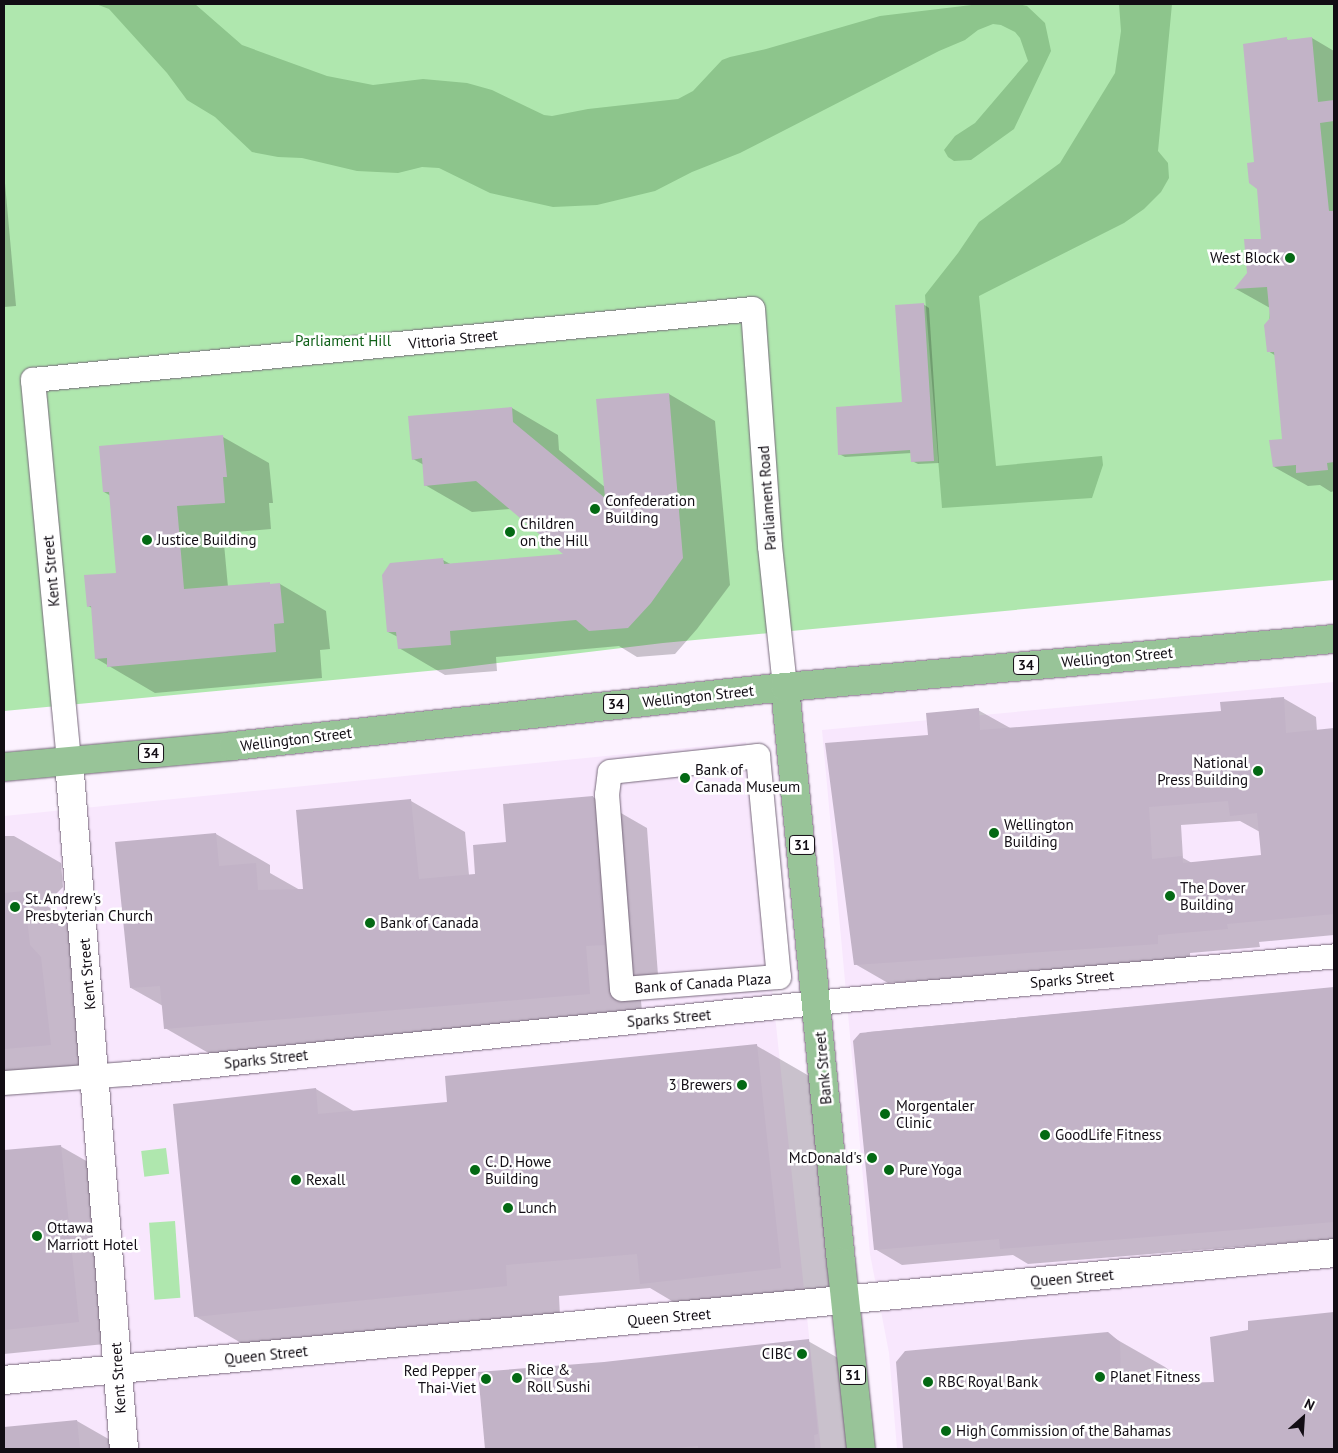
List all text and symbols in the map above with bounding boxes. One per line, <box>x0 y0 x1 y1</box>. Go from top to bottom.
place label: West Block <box>1210 249 1280 267</box>
marker: West Block <box>1284 252 1296 264</box>
street label: Vittoria Street <box>408 325 498 353</box>
park label: Parliament Hill <box>295 332 391 350</box>
street label: Parliament Road <box>754 445 780 551</box>
place label: Confederation Building <box>605 491 695 526</box>
marker: Confederation Building <box>589 503 601 515</box>
place label: Children on the Hill <box>520 514 588 549</box>
marker: Children on the Hill <box>504 526 516 538</box>
place label: Justice Building <box>157 531 257 549</box>
marker: Justice Building <box>141 534 153 546</box>
street label: Kent Street <box>39 535 63 607</box>
street label: Wellington Street <box>1060 643 1174 671</box>
road number: 34 <box>1012 654 1040 676</box>
street label: Wellington Street <box>641 681 755 711</box>
road number: 34 <box>602 692 630 716</box>
street label: Wellington Street <box>239 723 353 755</box>
road number: 34 <box>137 741 165 764</box>
place label: National Press Building <box>1157 753 1248 788</box>
place label: Bank of Canada Museum <box>695 760 800 795</box>
marker: National Press Building <box>1252 765 1264 777</box>
marker: Bank of Canada Museum <box>679 772 691 784</box>
place label: Wellington Building <box>1004 815 1074 850</box>
marker: Wellington Building <box>988 827 1000 839</box>
road number: 31 <box>788 834 816 856</box>
place label: The Dover Building <box>1180 878 1246 913</box>
place label: St. Andrew's Presbyterian Church <box>25 889 153 924</box>
marker: The Dover Building <box>1164 890 1176 902</box>
marker: St. Andrew's Presbyterian Church <box>9 901 21 913</box>
place label: Bank of Canada <box>380 914 479 932</box>
marker: Bank of Canada <box>364 917 376 929</box>
street label: Kent Street <box>75 938 99 1010</box>
street label: Sparks Street <box>1029 966 1115 992</box>
street label: Bank of Canada Plaza <box>634 969 772 997</box>
street label: Sparks Street <box>626 1005 712 1031</box>
street label: Bank Street <box>811 1030 835 1106</box>
street label: Sparks Street <box>223 1046 309 1072</box>
place label: 3 Brewers <box>669 1076 732 1094</box>
marker: 3 Brewers <box>736 1079 748 1091</box>
place label: Morgentaler Clinic <box>896 1096 975 1131</box>
marker: Morgentaler Clinic <box>878 1107 892 1121</box>
place label: GoodLife Fitness <box>1055 1126 1162 1144</box>
marker: GoodLife Fitness <box>1039 1129 1051 1141</box>
place label: McDonald's <box>789 1149 862 1167</box>
place label: C. D. Howe Building <box>485 1152 554 1187</box>
marker: McDonald's <box>866 1152 878 1164</box>
place label: Pure Yoga <box>899 1161 962 1179</box>
marker: C. D. Howe Building <box>469 1164 481 1176</box>
marker: Pure Yoga <box>883 1164 895 1176</box>
place label: Rexall <box>306 1171 345 1189</box>
marker: Rexall <box>290 1174 302 1186</box>
place label: Lunch <box>518 1199 557 1217</box>
marker: Lunch <box>502 1202 514 1214</box>
place label: Ottawa Marriott Hotel <box>47 1218 138 1253</box>
marker: Ottawa Marriott Hotel <box>31 1230 43 1242</box>
street label: Queen Street <box>1029 1265 1115 1291</box>
street label: Queen Street <box>626 1304 712 1330</box>
street label: Kent Street <box>107 1342 129 1414</box>
street label: Queen Street <box>223 1342 309 1368</box>
place label: CIBC <box>762 1345 792 1363</box>
marker: CIBC <box>796 1348 808 1360</box>
place label: Rice & Roll Sushi <box>527 1360 591 1395</box>
place label: Red Pepper Thai-Viet <box>404 1361 476 1396</box>
road number: 31 <box>839 1364 867 1386</box>
place label: Planet Fitness <box>1110 1368 1200 1386</box>
marker: Planet Fitness <box>1094 1371 1106 1383</box>
marker: Rice & Roll Sushi <box>511 1372 523 1384</box>
marker: Red Pepper Thai-Viet <box>480 1373 492 1385</box>
place label: RBC Royal Bank <box>938 1373 1039 1391</box>
marker: RBC Royal Bank <box>922 1376 934 1388</box>
north arrow <box>1278 1393 1328 1443</box>
text: N <box>1301 1394 1318 1415</box>
place label: High Commission of the Bahamas <box>956 1422 1171 1440</box>
marker: High Commission of the Bahamas <box>940 1425 952 1437</box>

